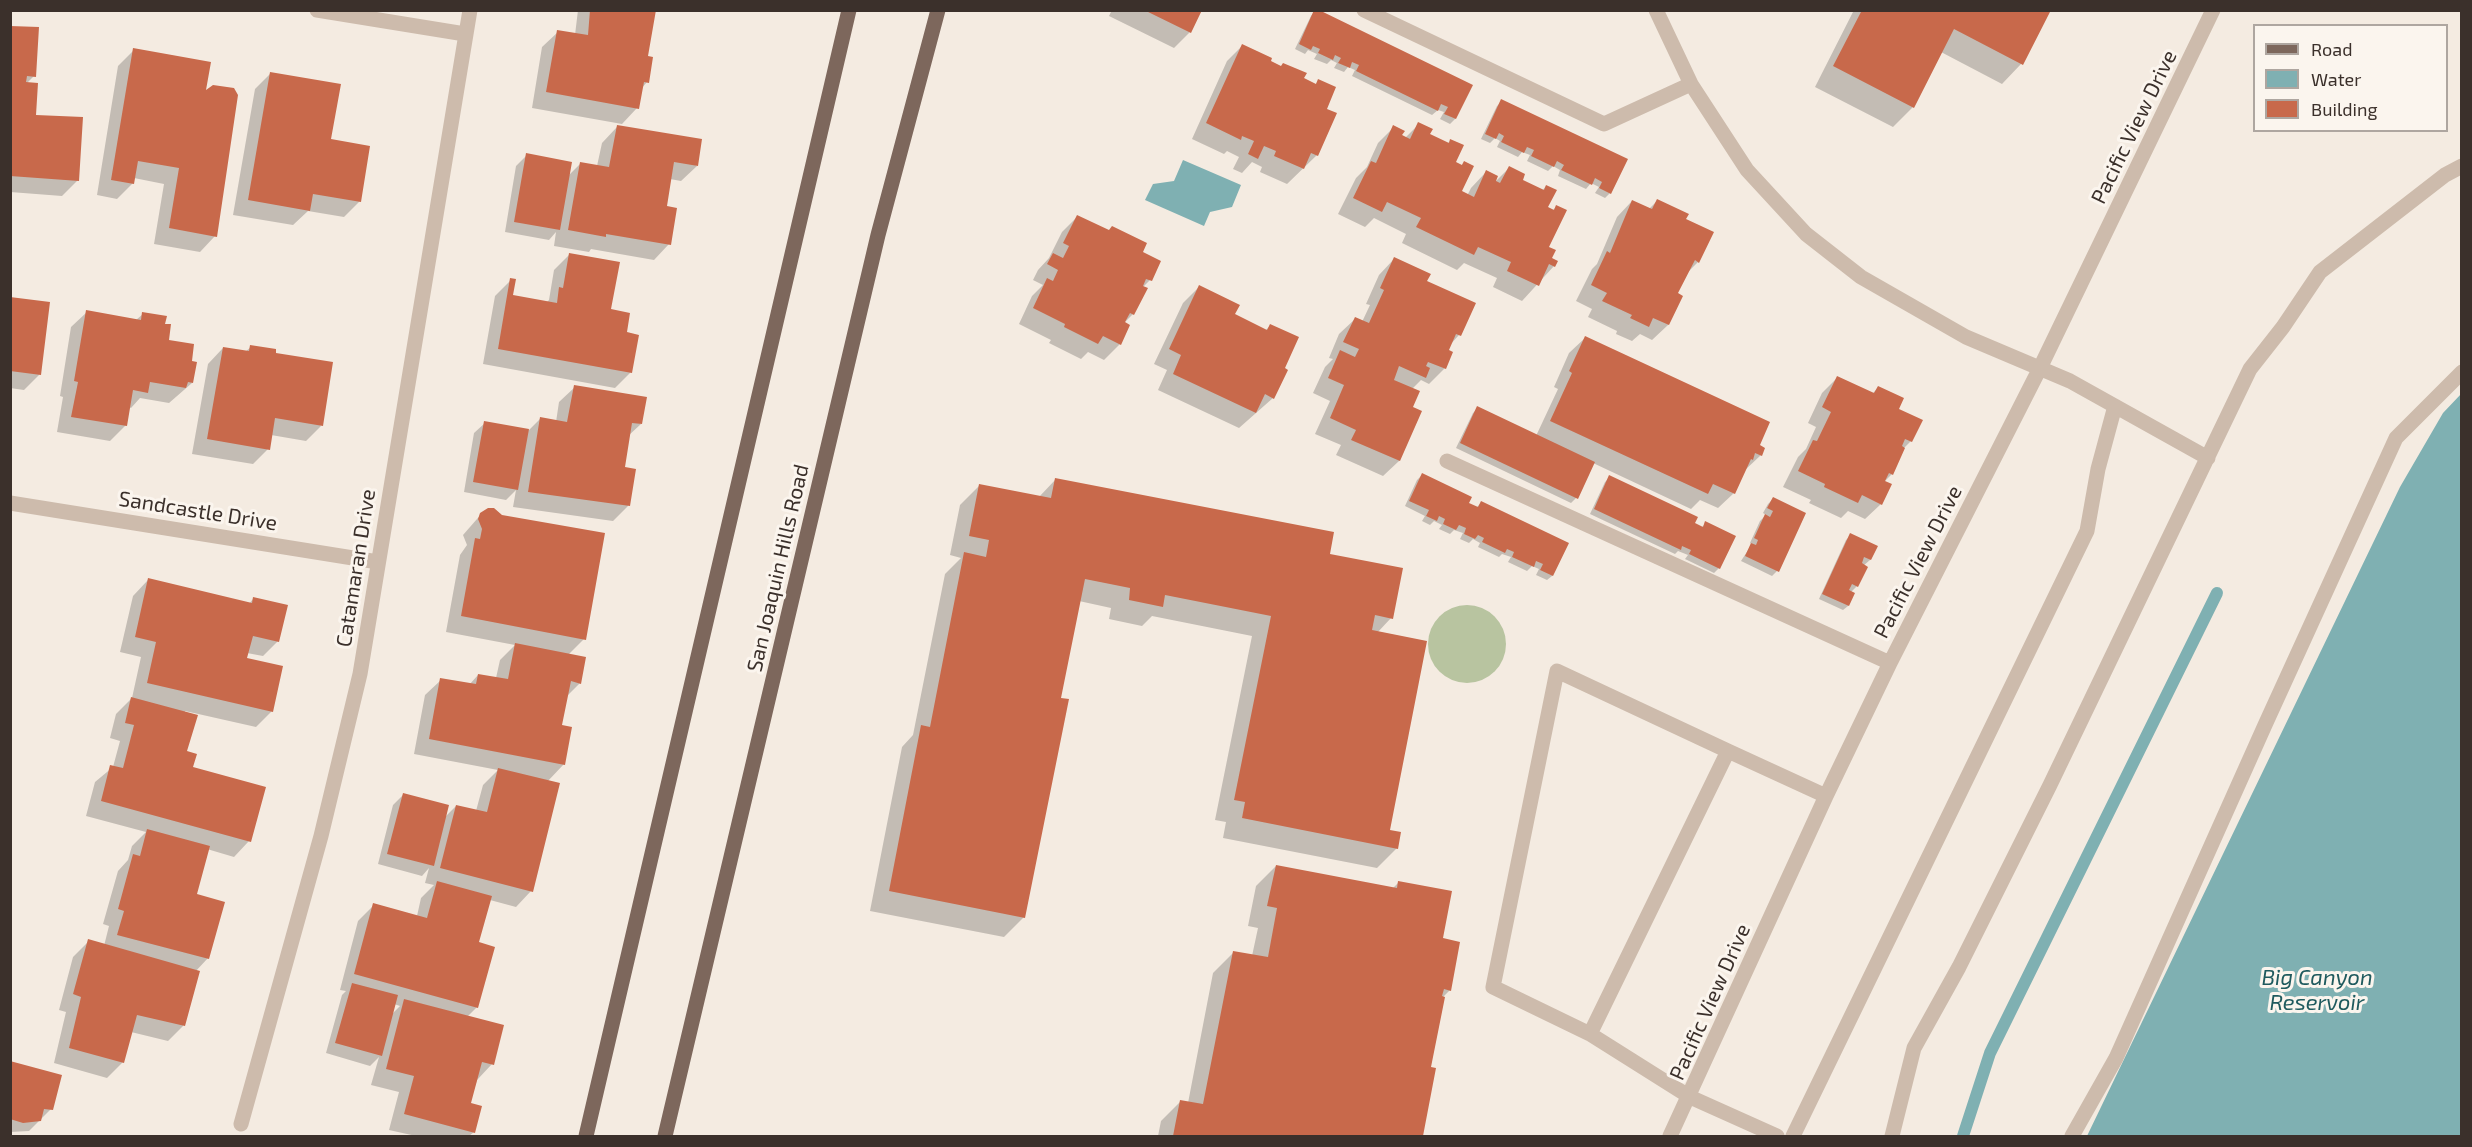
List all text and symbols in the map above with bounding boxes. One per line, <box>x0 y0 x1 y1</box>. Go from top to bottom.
legend <box>2253 24 2448 132</box>
text: Road <box>2311 38 2352 60</box>
street label: Pacific View Drive <box>2086 46 2182 208</box>
text: Water <box>2311 68 2361 90</box>
text: Building <box>2311 98 2378 120</box>
street label: San Joaquin Hills Road <box>742 462 814 674</box>
street label: Pacific View Drive <box>1869 481 1967 643</box>
street label: Sandcastle Drive <box>117 486 279 536</box>
street label: Catamaran Drive <box>331 487 381 649</box>
street label: Pacific View Drive <box>1664 920 1756 1084</box>
water label: Big Canyon Reservoir <box>2261 965 2373 1016</box>

